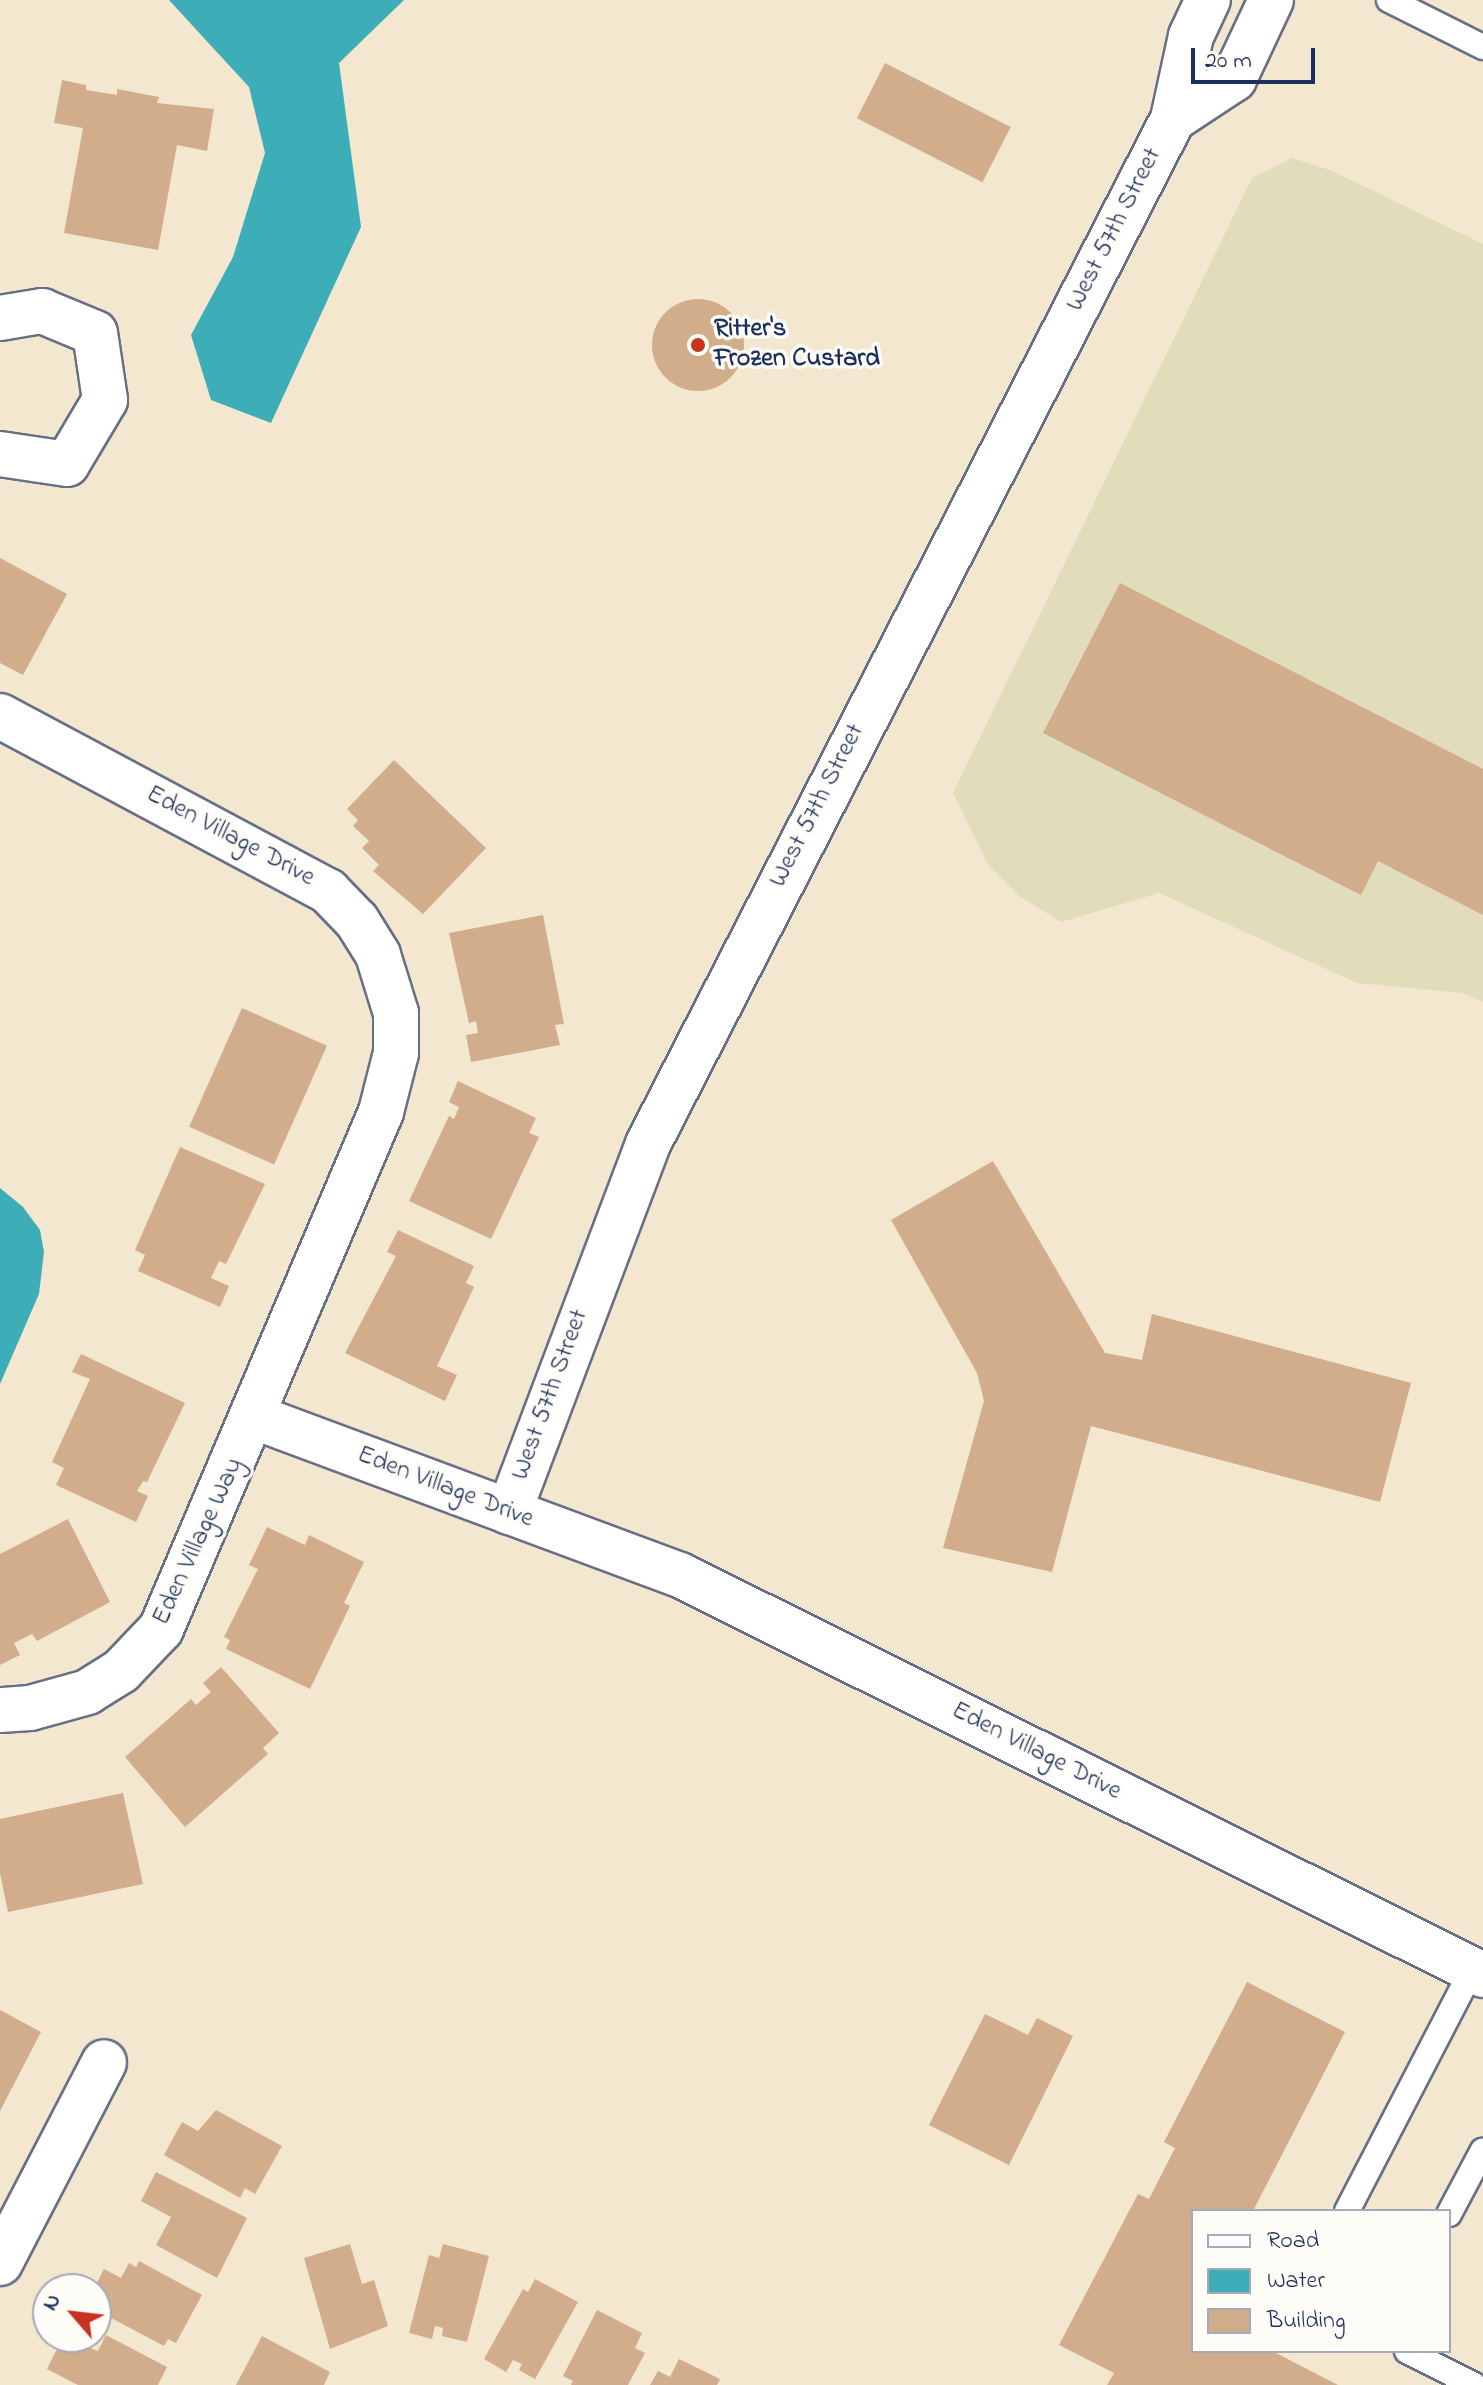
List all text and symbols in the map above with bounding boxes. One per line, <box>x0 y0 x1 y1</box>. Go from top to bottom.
scale bar <box>1195 32 1319 82</box>
text: 20 m <box>1205 44 1252 79</box>
street label: West 57th Street <box>1060 143 1170 317</box>
place label: Ritter's Frozen Custard <box>714 314 880 376</box>
marker: Ritter's Frozen Custard <box>689 336 707 354</box>
street label: West 57th Street <box>763 719 873 893</box>
street label: Eden Village Drive <box>140 779 320 895</box>
street label: West 57th Street <box>506 1306 596 1484</box>
street label: Eden Village Drive <box>352 1440 538 1536</box>
street label: Eden Village Way <box>147 1453 251 1631</box>
street label: Eden Village Drive <box>946 1696 1126 1808</box>
legend <box>1191 2209 1451 2353</box>
text: Road <box>1267 2224 1319 2259</box>
text: Water <box>1267 2264 1325 2299</box>
north arrow <box>32 2273 112 2353</box>
text: N <box>35 2289 70 2317</box>
text: Building <box>1267 2304 1346 2339</box>

